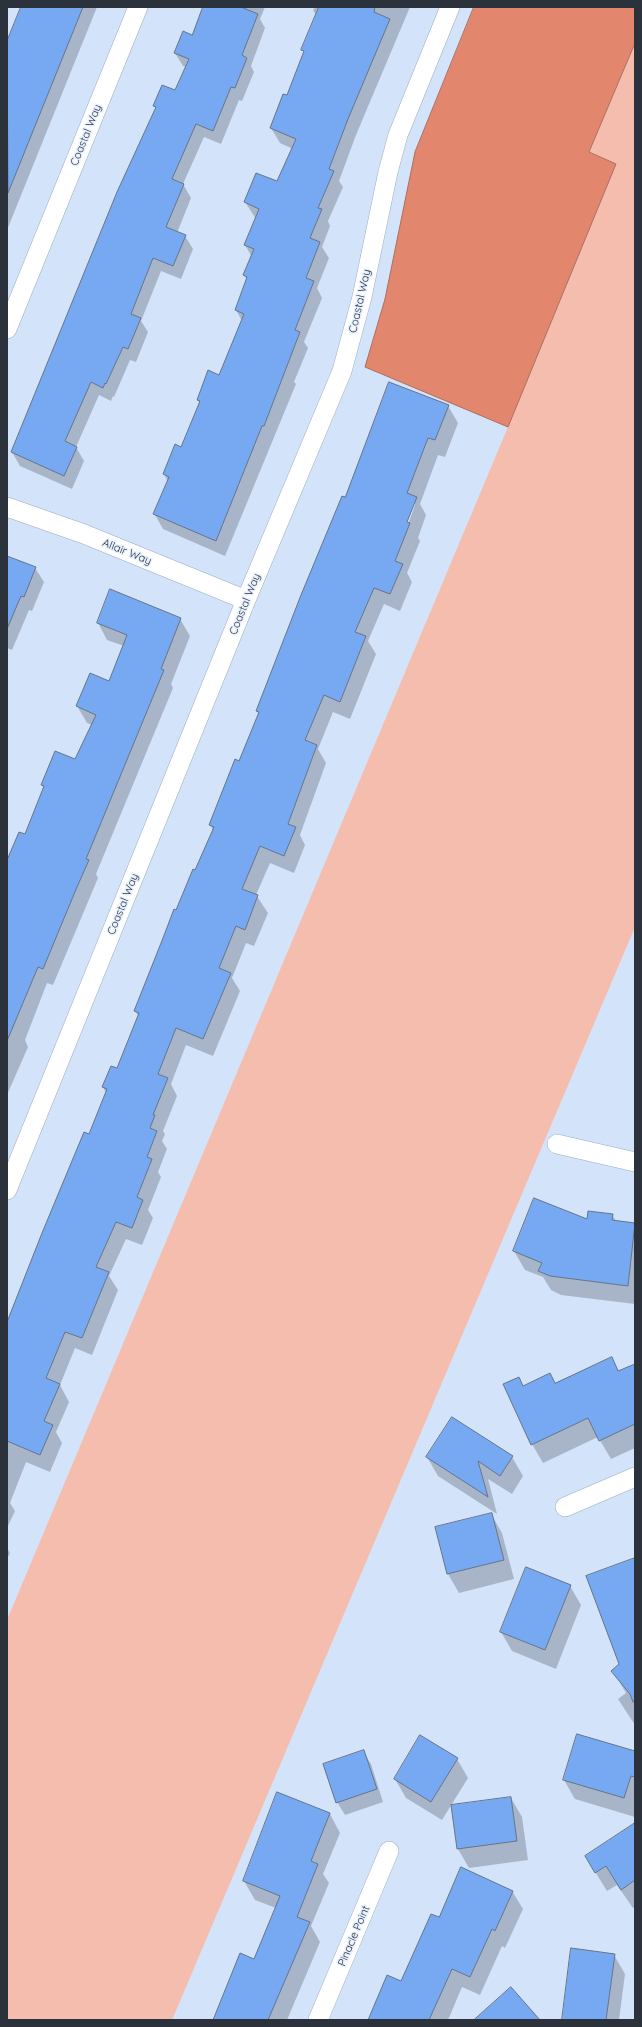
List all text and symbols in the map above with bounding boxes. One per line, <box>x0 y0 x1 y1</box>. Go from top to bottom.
street label: Coastal Way <box>68 102 104 168</box>
street label: Coastal Way <box>346 268 374 334</box>
street label: Allair Way <box>100 536 154 568</box>
street label: Coastal Way <box>227 571 263 637</box>
street label: Coastal Way <box>105 871 141 937</box>
street label: Pinacle Point <box>335 1904 373 1968</box>

